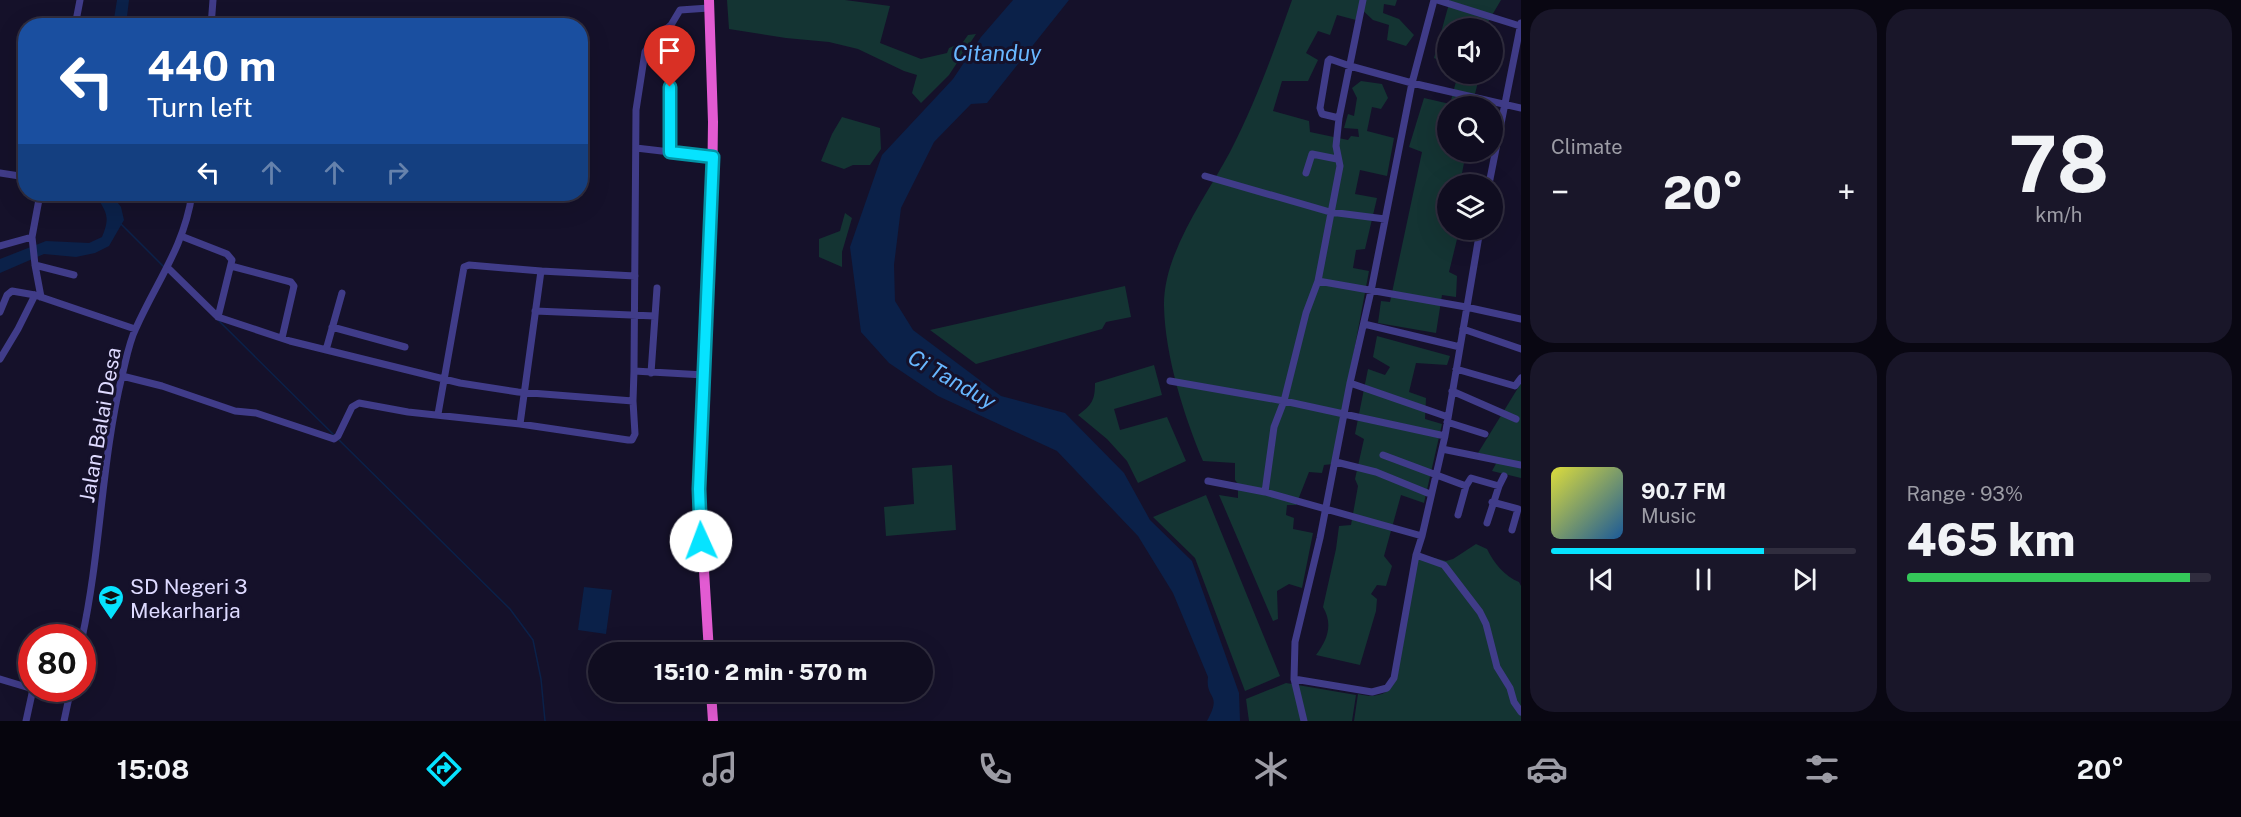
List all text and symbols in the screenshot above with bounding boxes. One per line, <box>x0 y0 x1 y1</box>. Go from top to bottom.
map controls <box>1437 18 1503 240</box>
button: sound <box>1437 18 1503 84</box>
pin <box>644 25 695 87</box>
icon: arrive <box>653 34 686 67</box>
water label: Citanduy <box>953 40 1042 66</box>
text: 440 m <box>147 41 276 90</box>
icon: left <box>48 42 126 120</box>
text: Turn left <box>147 91 253 123</box>
button: search <box>1437 96 1503 162</box>
text: 78 <box>2009 118 2109 210</box>
text: Climate <box>1551 135 1623 159</box>
icon: left <box>192 156 225 189</box>
icon: ahead <box>255 156 288 189</box>
icon: ahead <box>318 156 351 189</box>
icon: right <box>381 156 414 189</box>
text: 20° <box>1663 166 1744 219</box>
text: − <box>1551 173 1569 211</box>
text: + <box>1837 173 1855 211</box>
button: layers <box>1437 174 1503 240</box>
text: km/h <box>2035 203 2082 227</box>
water label: Ci Tanduy <box>904 344 1001 415</box>
street label: Jalan Balai Desa <box>74 345 126 505</box>
text: 90.7 FM <box>1641 478 1726 504</box>
text: Range · 93% <box>1907 482 2023 506</box>
text: Music <box>1641 504 1696 528</box>
position arrow <box>669 509 733 573</box>
text: 465 km <box>1907 513 2075 566</box>
icon: previous <box>1585 563 1618 596</box>
icon: pause <box>1687 563 1720 596</box>
icon: next <box>1788 563 1821 596</box>
place label: SD Negeri 3 Mekarharja <box>130 574 248 623</box>
school or university icon: SD Negeri 3 Mekarharja <box>96 583 126 621</box>
speed limit sign: 80 <box>18 624 96 702</box>
text: 15:10 · 2 min · 570 m <box>654 659 867 685</box>
icon: directions <box>423 748 465 790</box>
icon: music <box>699 748 741 790</box>
icon: phone <box>974 748 1016 790</box>
icon: climate <box>1250 748 1292 790</box>
icon: car <box>1526 748 1568 790</box>
icon: filters <box>1801 748 1843 790</box>
text: 15:08 <box>117 753 189 785</box>
text: 20° <box>2077 753 2124 785</box>

